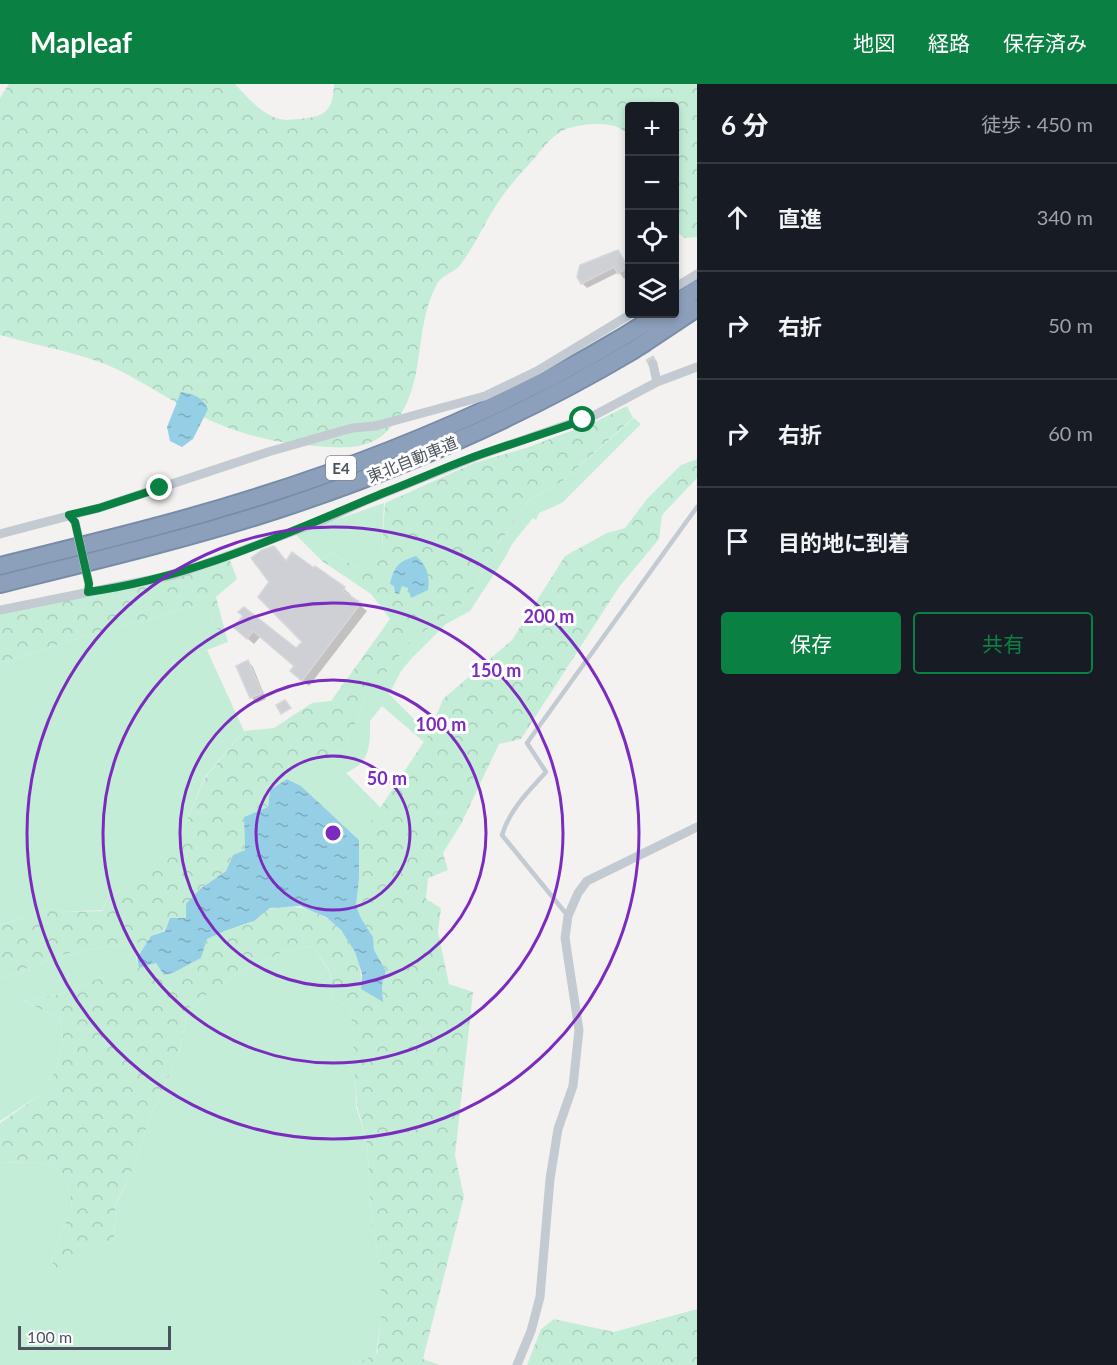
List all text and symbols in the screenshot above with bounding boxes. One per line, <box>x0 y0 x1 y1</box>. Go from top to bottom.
text: Mapleaf <box>30 25 132 59</box>
text: 地図 <box>853 30 895 55</box>
text: 経路 <box>928 30 970 55</box>
text: 保存済み <box>1003 30 1087 55</box>
map controls <box>625 102 679 318</box>
button: + <box>625 102 679 156</box>
text: 6 分 <box>721 109 768 141</box>
text: 徒歩 · 450 m <box>981 112 1093 136</box>
button: − <box>625 156 679 210</box>
icon: ahead <box>721 201 754 234</box>
text: 直進 <box>778 205 822 232</box>
text: 340 m <box>1037 205 1093 229</box>
button: locate <box>625 210 679 264</box>
button: layers <box>625 264 679 318</box>
icon: right <box>721 309 754 342</box>
text: 右折 <box>778 313 822 340</box>
text: 50 m <box>1048 313 1093 337</box>
route start <box>569 406 595 432</box>
icon: right <box>721 417 754 450</box>
text: 右折 <box>778 421 822 448</box>
text: 60 m <box>1048 421 1093 445</box>
street label: 東北自動車道 <box>364 432 460 486</box>
road number: E4 <box>326 456 356 480</box>
route end <box>146 474 172 500</box>
icon: arrive <box>721 525 754 558</box>
text: 目的地に到着 <box>778 529 910 556</box>
text: 200 m <box>524 605 574 627</box>
button: 保存 <box>721 612 901 674</box>
button: 共有 <box>913 612 1093 674</box>
text: 150 m <box>471 659 521 681</box>
text: 100 m <box>416 713 466 735</box>
text: 50 m <box>367 767 407 789</box>
centre of rings <box>323 823 343 843</box>
scale bar <box>18 1323 171 1350</box>
text: 100 m <box>27 1327 72 1346</box>

